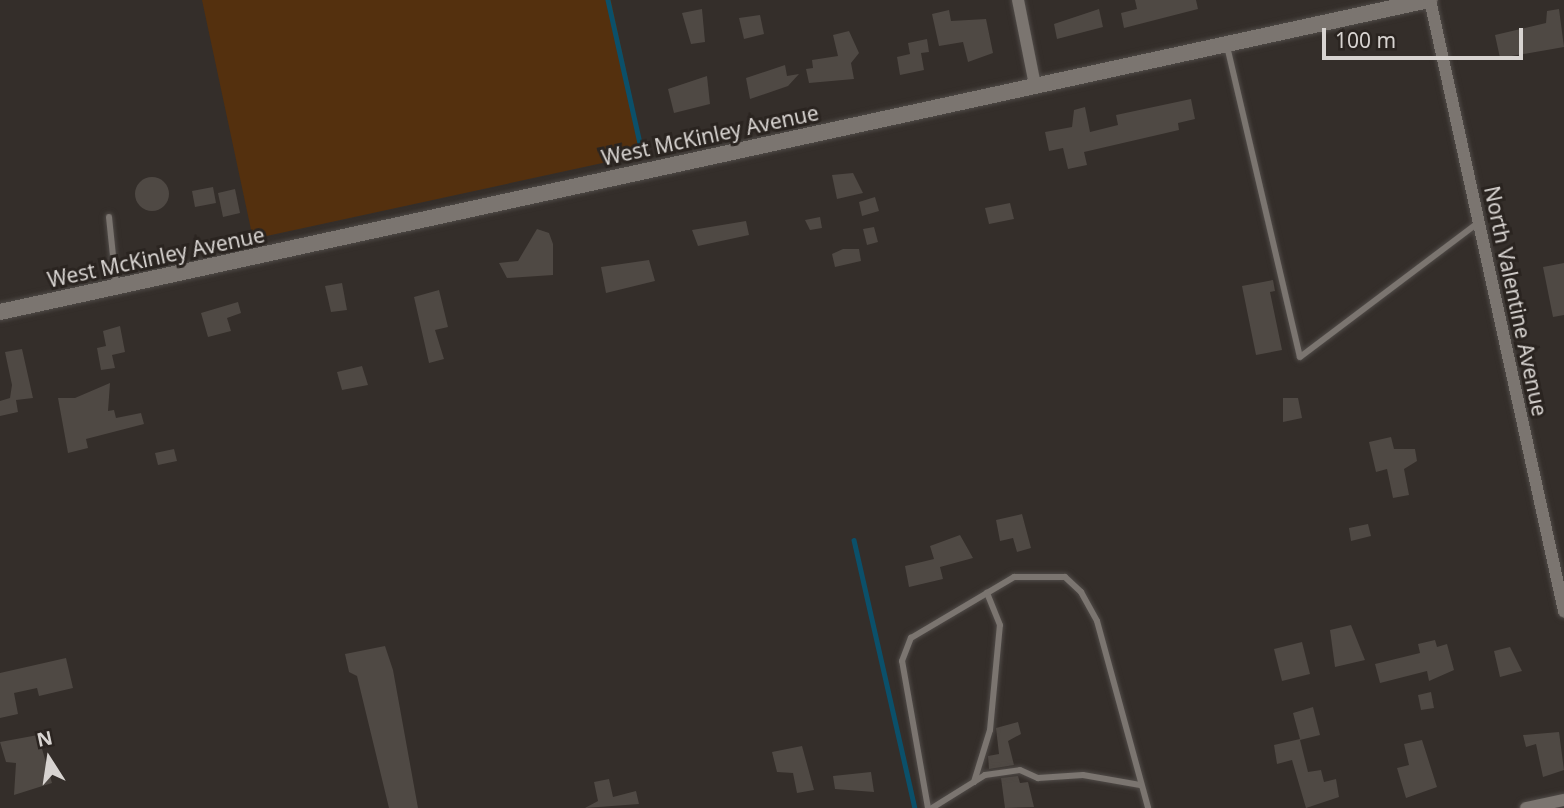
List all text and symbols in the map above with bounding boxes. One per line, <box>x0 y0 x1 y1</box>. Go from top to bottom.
scale bar <box>1326 14 1527 58</box>
text: 100 m <box>1335 26 1396 54</box>
street label: West McKinley Avenue <box>599 100 821 170</box>
street label: North Valentine Avenue <box>1479 184 1553 418</box>
street label: West McKinley Avenue <box>45 222 267 292</box>
north arrow <box>14 724 84 794</box>
text: N <box>34 724 55 753</box>

